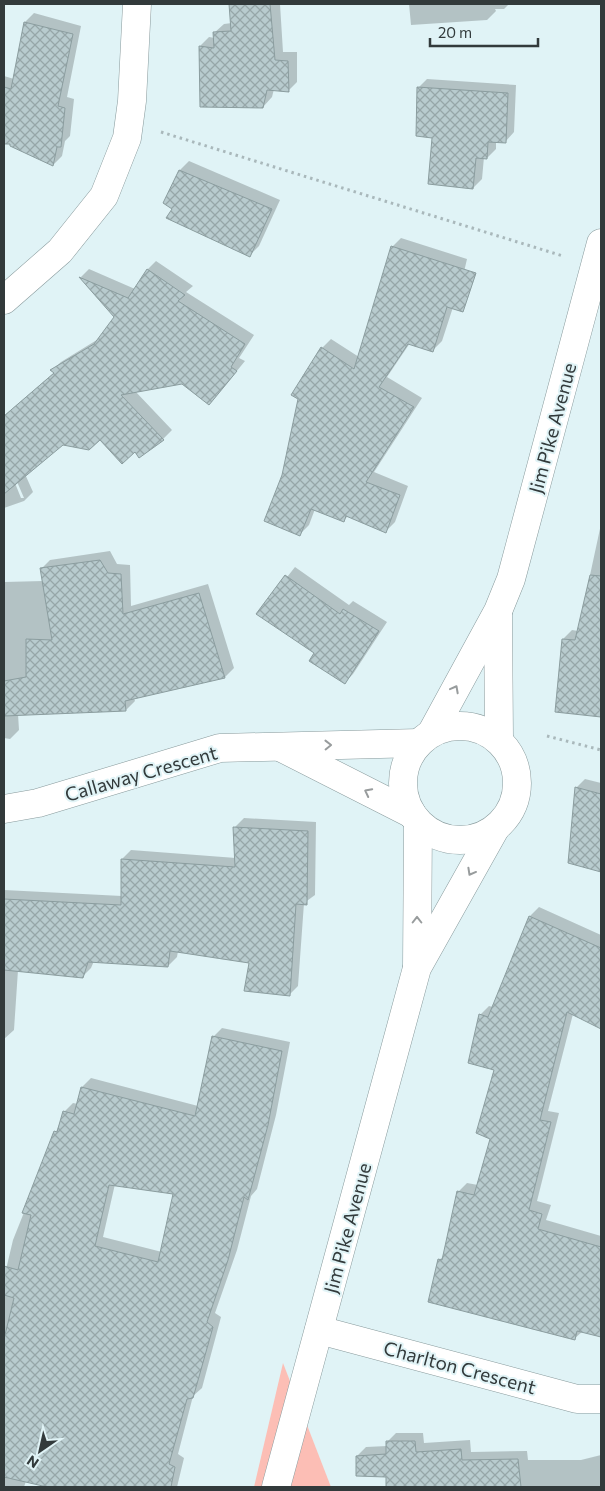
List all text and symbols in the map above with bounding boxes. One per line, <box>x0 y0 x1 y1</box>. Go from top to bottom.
scale bar <box>430 15 538 47</box>
text: 20 m <box>438 23 472 41</box>
street label: Jim Pike Avenue <box>524 360 580 496</box>
one-way arrow <box>449 685 459 694</box>
street label: Callaway Crescent <box>62 740 220 806</box>
one-way arrow <box>324 740 332 750</box>
one-way arrow <box>364 788 373 798</box>
one-way arrow <box>467 866 477 875</box>
one-way arrow <box>412 915 422 923</box>
street label: Jim Pike Avenue <box>319 1160 375 1296</box>
street label: Charlton Crescent <box>381 1336 539 1398</box>
north arrow <box>15 1426 65 1476</box>
text: N <box>23 1452 42 1472</box>

